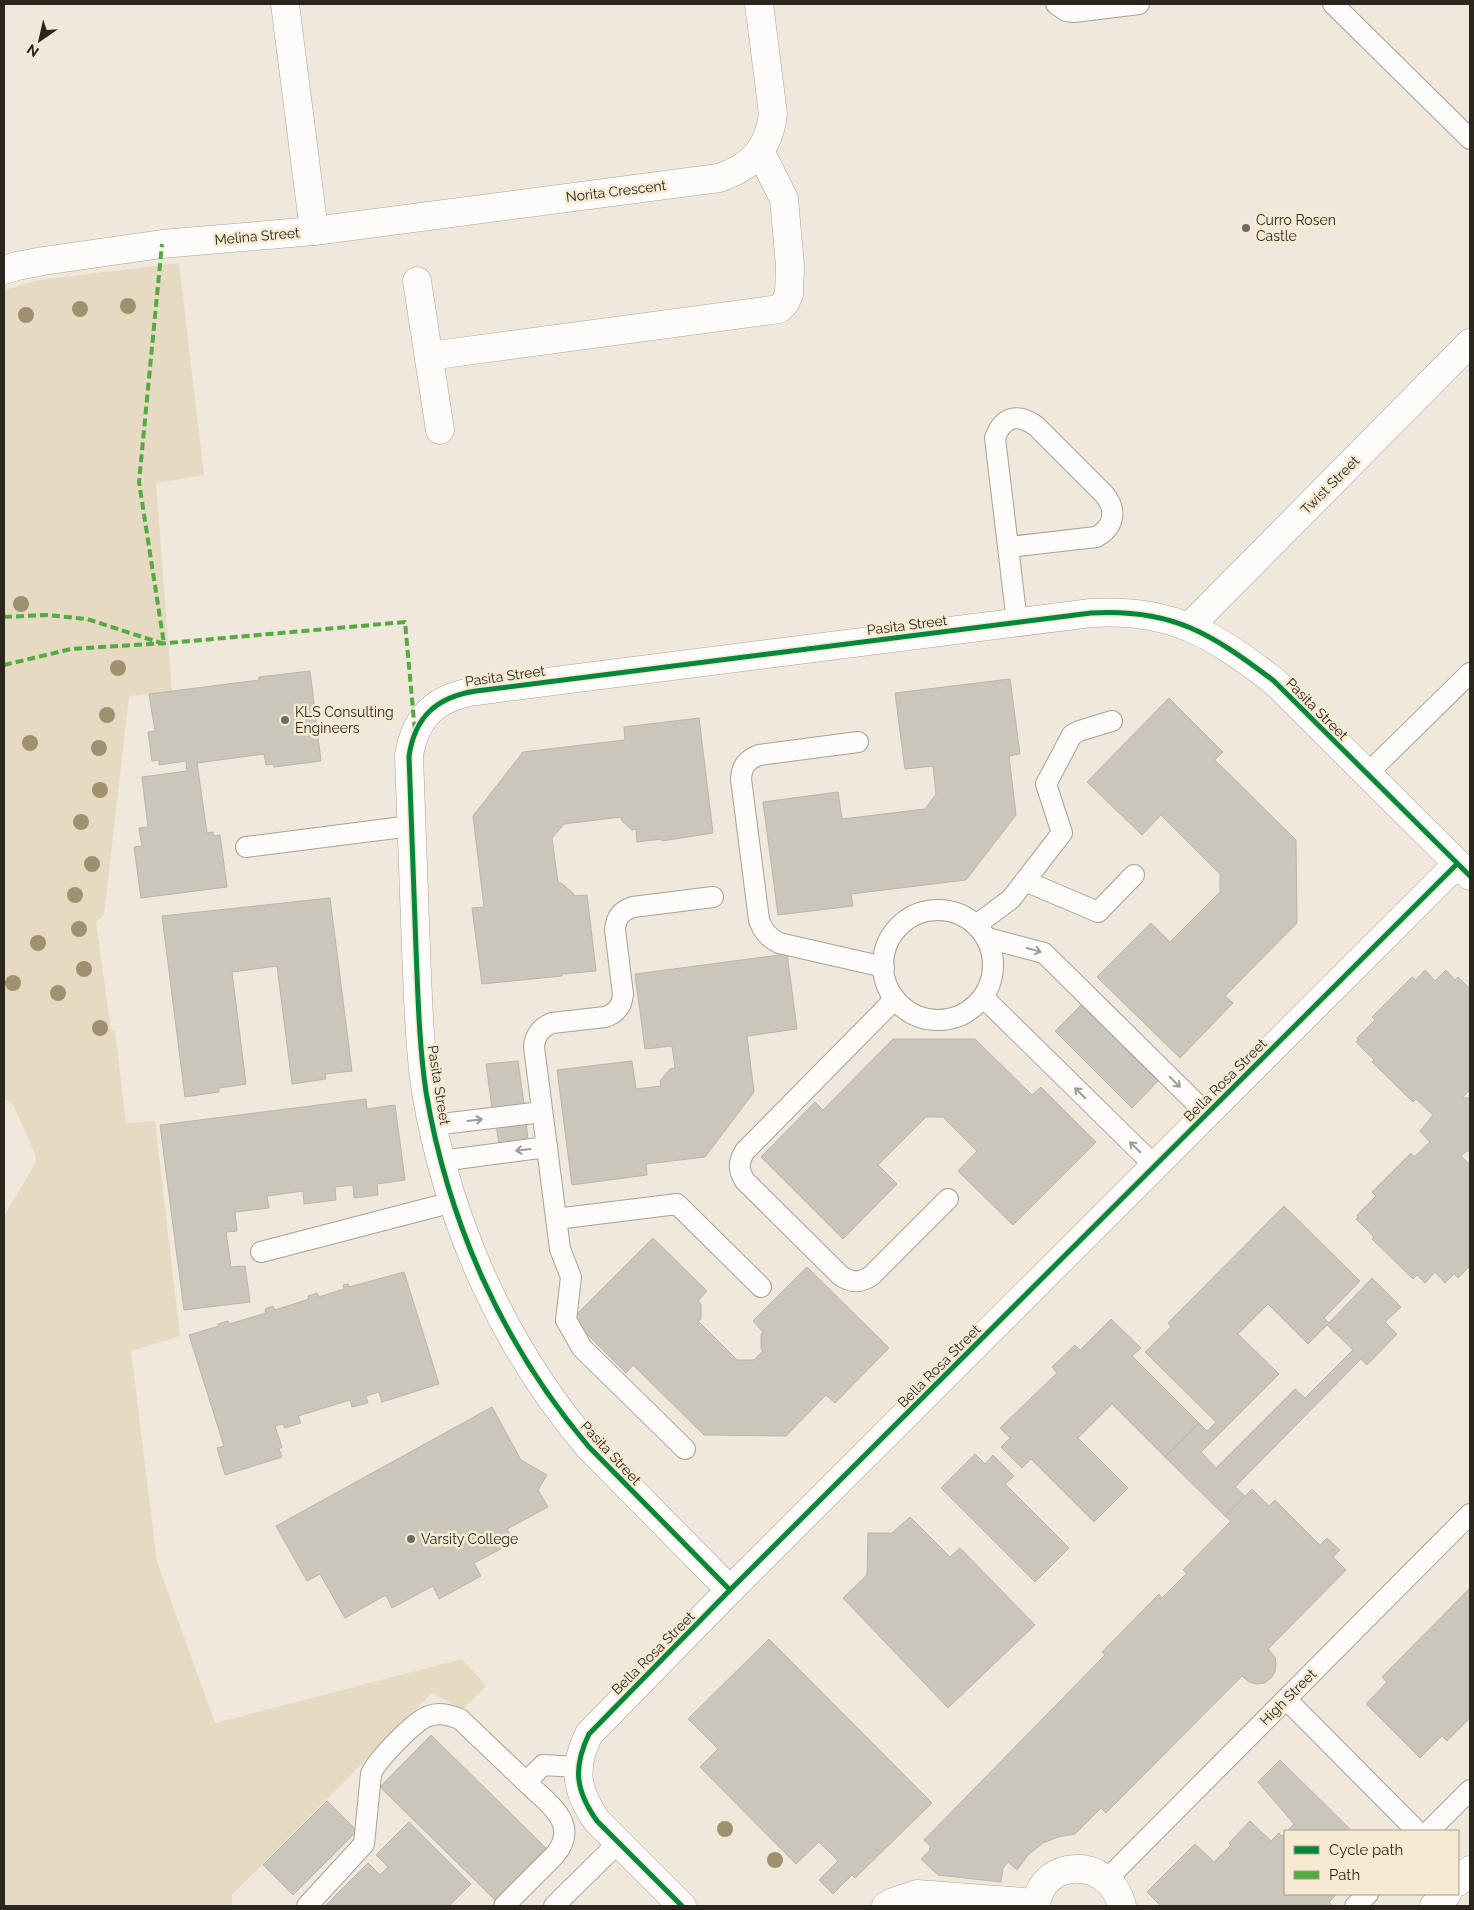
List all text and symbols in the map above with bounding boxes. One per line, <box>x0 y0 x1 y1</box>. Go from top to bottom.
north arrow <box>15 15 65 65</box>
text: N <box>24 41 42 60</box>
street label: Norita Crescent <box>565 177 667 205</box>
place label: Curro Rosen Castle <box>1256 212 1336 244</box>
marker: Curro Rosen Castle <box>1240 222 1252 234</box>
street label: Melina Street <box>214 224 301 248</box>
street label: Twist Street <box>1298 452 1363 517</box>
street label: Pasita Street <box>866 612 948 638</box>
street label: Pasita Street <box>464 662 546 690</box>
street label: Pasita Street <box>1283 675 1351 743</box>
place label: KLS Consulting Engineers <box>295 704 394 736</box>
marker: KLS Consulting Engineers <box>279 714 291 726</box>
one-way arrow <box>1025 946 1041 955</box>
street label: Bella Rosa Street <box>1180 1035 1270 1125</box>
street label: Pasita Street <box>425 1044 453 1126</box>
one-way arrow <box>1169 1076 1181 1089</box>
one-way arrow <box>1074 1087 1087 1099</box>
one-way arrow <box>466 1115 482 1125</box>
one-way arrow <box>1129 1140 1141 1153</box>
one-way arrow <box>515 1145 531 1155</box>
street label: Bella Rosa Street <box>894 1321 984 1411</box>
street label: Pasita Street <box>578 1418 645 1488</box>
place label: Varsity College <box>421 1531 518 1547</box>
marker: Varsity College <box>405 1533 417 1545</box>
street label: Bella Rosa Street <box>608 1608 698 1698</box>
street label: High Street <box>1257 1665 1320 1728</box>
legend <box>1284 1830 1459 1895</box>
text: Cycle path <box>1329 1841 1403 1859</box>
text: Path <box>1329 1866 1360 1884</box>

